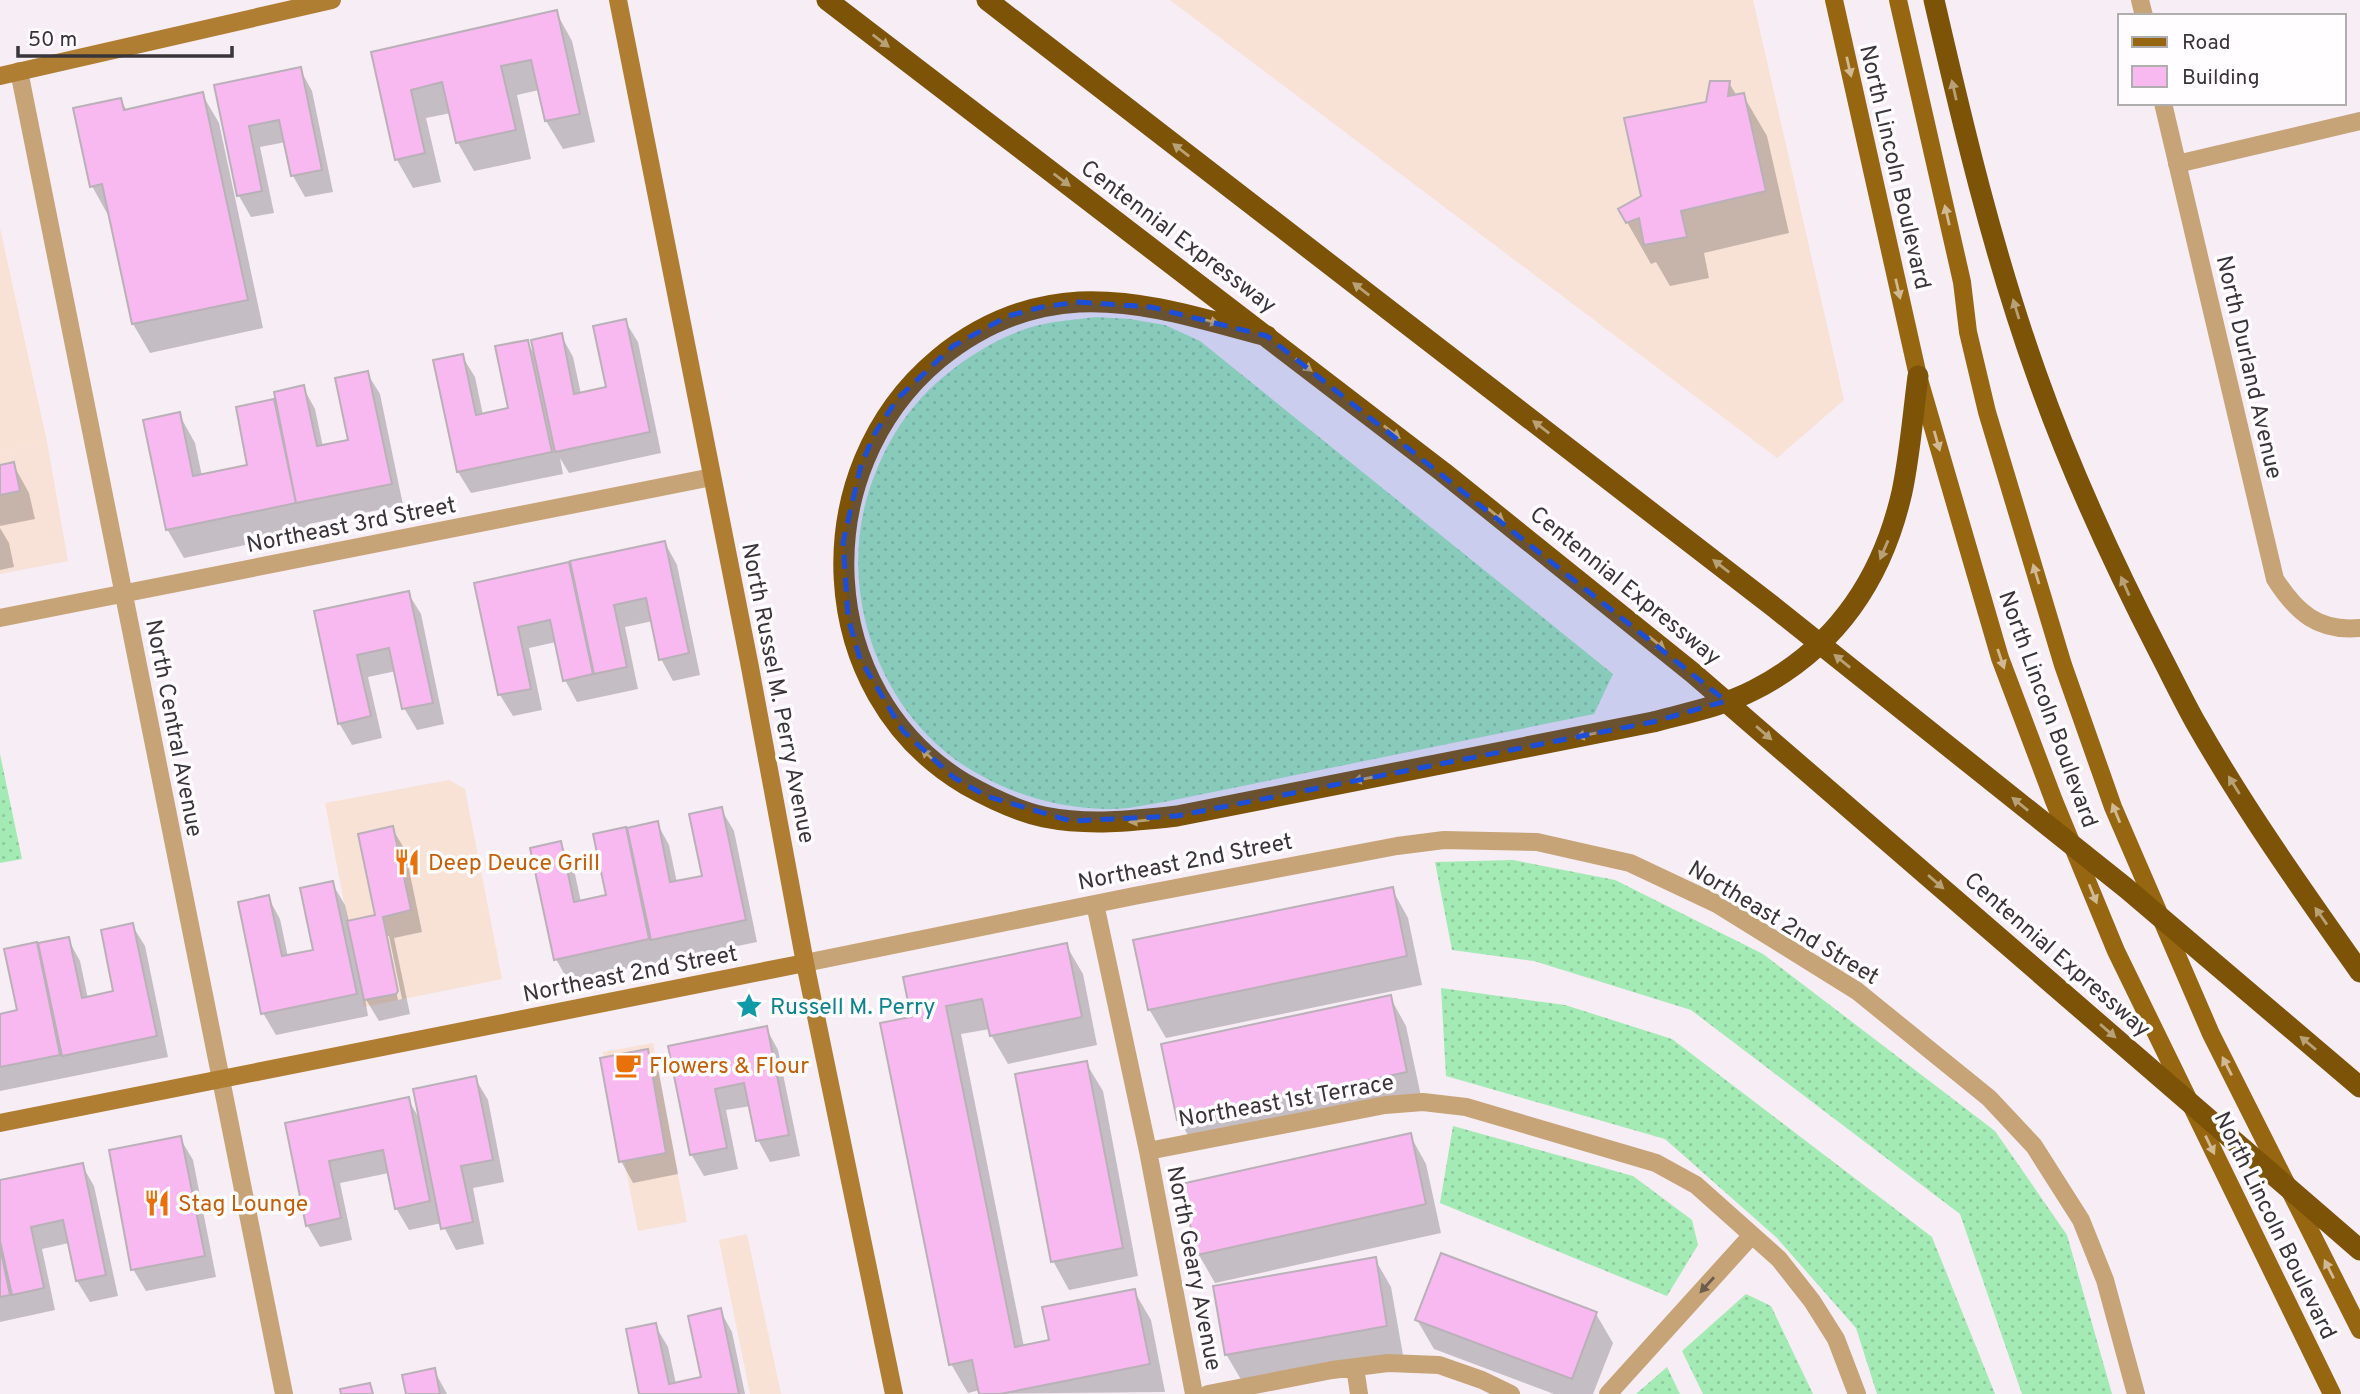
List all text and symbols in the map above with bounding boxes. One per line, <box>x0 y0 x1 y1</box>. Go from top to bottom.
scale bar <box>18 14 231 58</box>
legend <box>2118 14 2346 105</box>
text: 50 m <box>28 27 77 54</box>
text: Road <box>2182 30 2231 57</box>
one-way arrow <box>872 34 890 48</box>
street label: North Lincoln Boulevard <box>1851 43 1936 293</box>
one-way arrow <box>1843 56 1854 78</box>
text: Building <box>2182 65 2260 92</box>
one-way arrow <box>1949 78 1960 100</box>
one-way arrow <box>1172 143 1190 157</box>
street label: Centennial Expressway <box>1074 155 1281 321</box>
one-way arrow <box>1053 172 1071 186</box>
one-way arrow <box>1941 204 1952 226</box>
street label: North Durland Avenue <box>2208 253 2287 482</box>
one-way arrow <box>1893 278 1904 300</box>
one-way arrow <box>1352 282 1370 296</box>
one-way arrow <box>2010 298 2020 319</box>
one-way arrow <box>1198 316 1220 327</box>
one-way arrow <box>1294 357 1312 372</box>
one-way arrow <box>1533 420 1551 435</box>
one-way arrow <box>1382 425 1400 440</box>
one-way arrow <box>1932 430 1943 452</box>
street label: Northeast 3rd Street <box>244 492 459 561</box>
street label: Centennial Expressway <box>1523 501 1726 673</box>
one-way arrow <box>1486 507 1504 522</box>
one-way arrow <box>1878 540 1890 560</box>
street label: North Russel M. Perry Avenue <box>733 541 820 846</box>
one-way arrow <box>1713 559 1731 574</box>
one-way arrow <box>2030 563 2040 584</box>
one-way arrow <box>2119 576 2131 596</box>
street label: North Lincoln Boulevard <box>1990 588 2103 832</box>
street label: North Central Avenue <box>137 617 208 840</box>
one-way arrow <box>1647 636 1665 651</box>
one-way arrow <box>1996 649 2007 670</box>
one-way arrow <box>1833 655 1851 669</box>
one-way arrow <box>1755 725 1772 740</box>
one-way arrow <box>1575 730 1597 741</box>
one-way arrow <box>920 748 938 764</box>
one-way arrow <box>1352 774 1374 785</box>
one-way arrow <box>2228 776 2241 795</box>
one-way arrow <box>2011 796 2029 811</box>
one-way arrow <box>2110 802 2121 823</box>
one-way arrow <box>1128 815 1150 826</box>
street label: Northeast 2nd Street <box>1076 828 1295 898</box>
restaurant icon: Deep Deuce Grill <box>392 847 422 877</box>
place label: Deep Deuce Grill <box>428 850 600 879</box>
street label: Northeast 2nd Street <box>1682 856 1884 993</box>
street label: Centennial Expressway <box>1957 867 2156 1045</box>
one-way arrow <box>1927 874 1944 889</box>
one-way arrow <box>2087 884 2098 905</box>
one-way arrow <box>2314 907 2328 925</box>
street label: Northeast 2nd Street <box>521 940 740 1010</box>
place icon: Russell M. Perry <box>734 991 764 1021</box>
place label: Russell M. Perry <box>770 994 935 1023</box>
one-way arrow <box>2099 1023 2116 1038</box>
one-way arrow <box>2299 1035 2317 1050</box>
cafe icon: Flowers & Flour <box>613 1050 643 1080</box>
place label: Flowers & Flour <box>649 1053 809 1082</box>
one-way arrow <box>2221 1056 2232 1076</box>
street label: Northeast 1st Terrace <box>1176 1069 1397 1136</box>
street label: North Lincoln Boulevard <box>2206 1107 2342 1345</box>
one-way arrow <box>2204 1135 2215 1155</box>
street label: North Geary Avenue <box>1158 1164 1227 1373</box>
restaurant icon: Stag Lounge <box>142 1188 172 1218</box>
place label: Stag Lounge <box>178 1191 308 1220</box>
one-way arrow <box>2324 1259 2335 1279</box>
one-way arrow <box>1700 1277 1715 1294</box>

